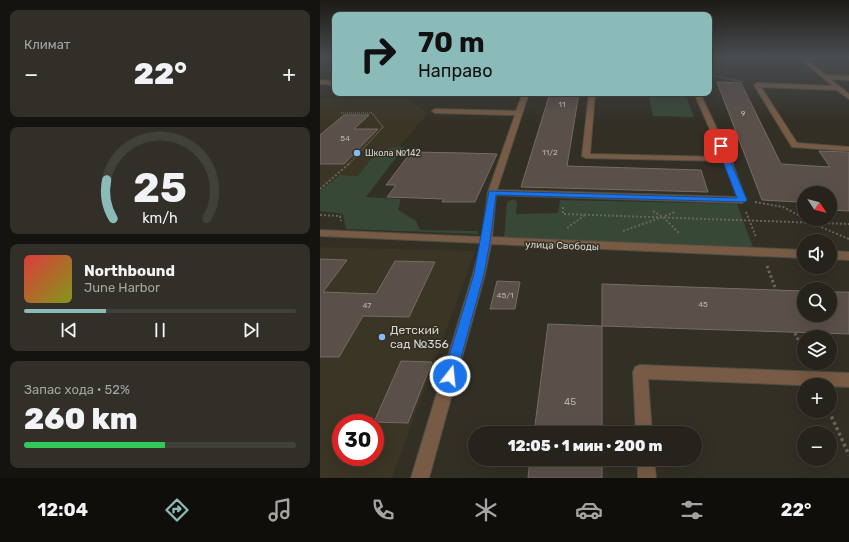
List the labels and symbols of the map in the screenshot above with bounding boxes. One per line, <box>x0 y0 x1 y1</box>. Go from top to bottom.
house number: 11 <box>559 100 565 109</box>
house number: 9 <box>741 109 746 118</box>
pin <box>704 129 738 163</box>
house number: 54 <box>340 134 350 143</box>
marker: Школа №142 <box>352 148 362 158</box>
place label: Школа №142 <box>365 148 421 158</box>
house number: 11/2 <box>542 148 558 157</box>
north arrow <box>797 186 837 226</box>
street label: улица Свободы <box>525 239 599 253</box>
house number: 45/1 <box>497 291 513 300</box>
house number: 45 <box>698 300 708 309</box>
house number: 47 <box>363 301 371 310</box>
place label: Детский сад №356 <box>390 323 449 351</box>
marker: Детский сад №356 <box>377 332 387 342</box>
position arrow <box>429 355 471 397</box>
house number: 45 <box>564 396 576 408</box>
speed limit sign: 30 <box>332 414 384 466</box>

